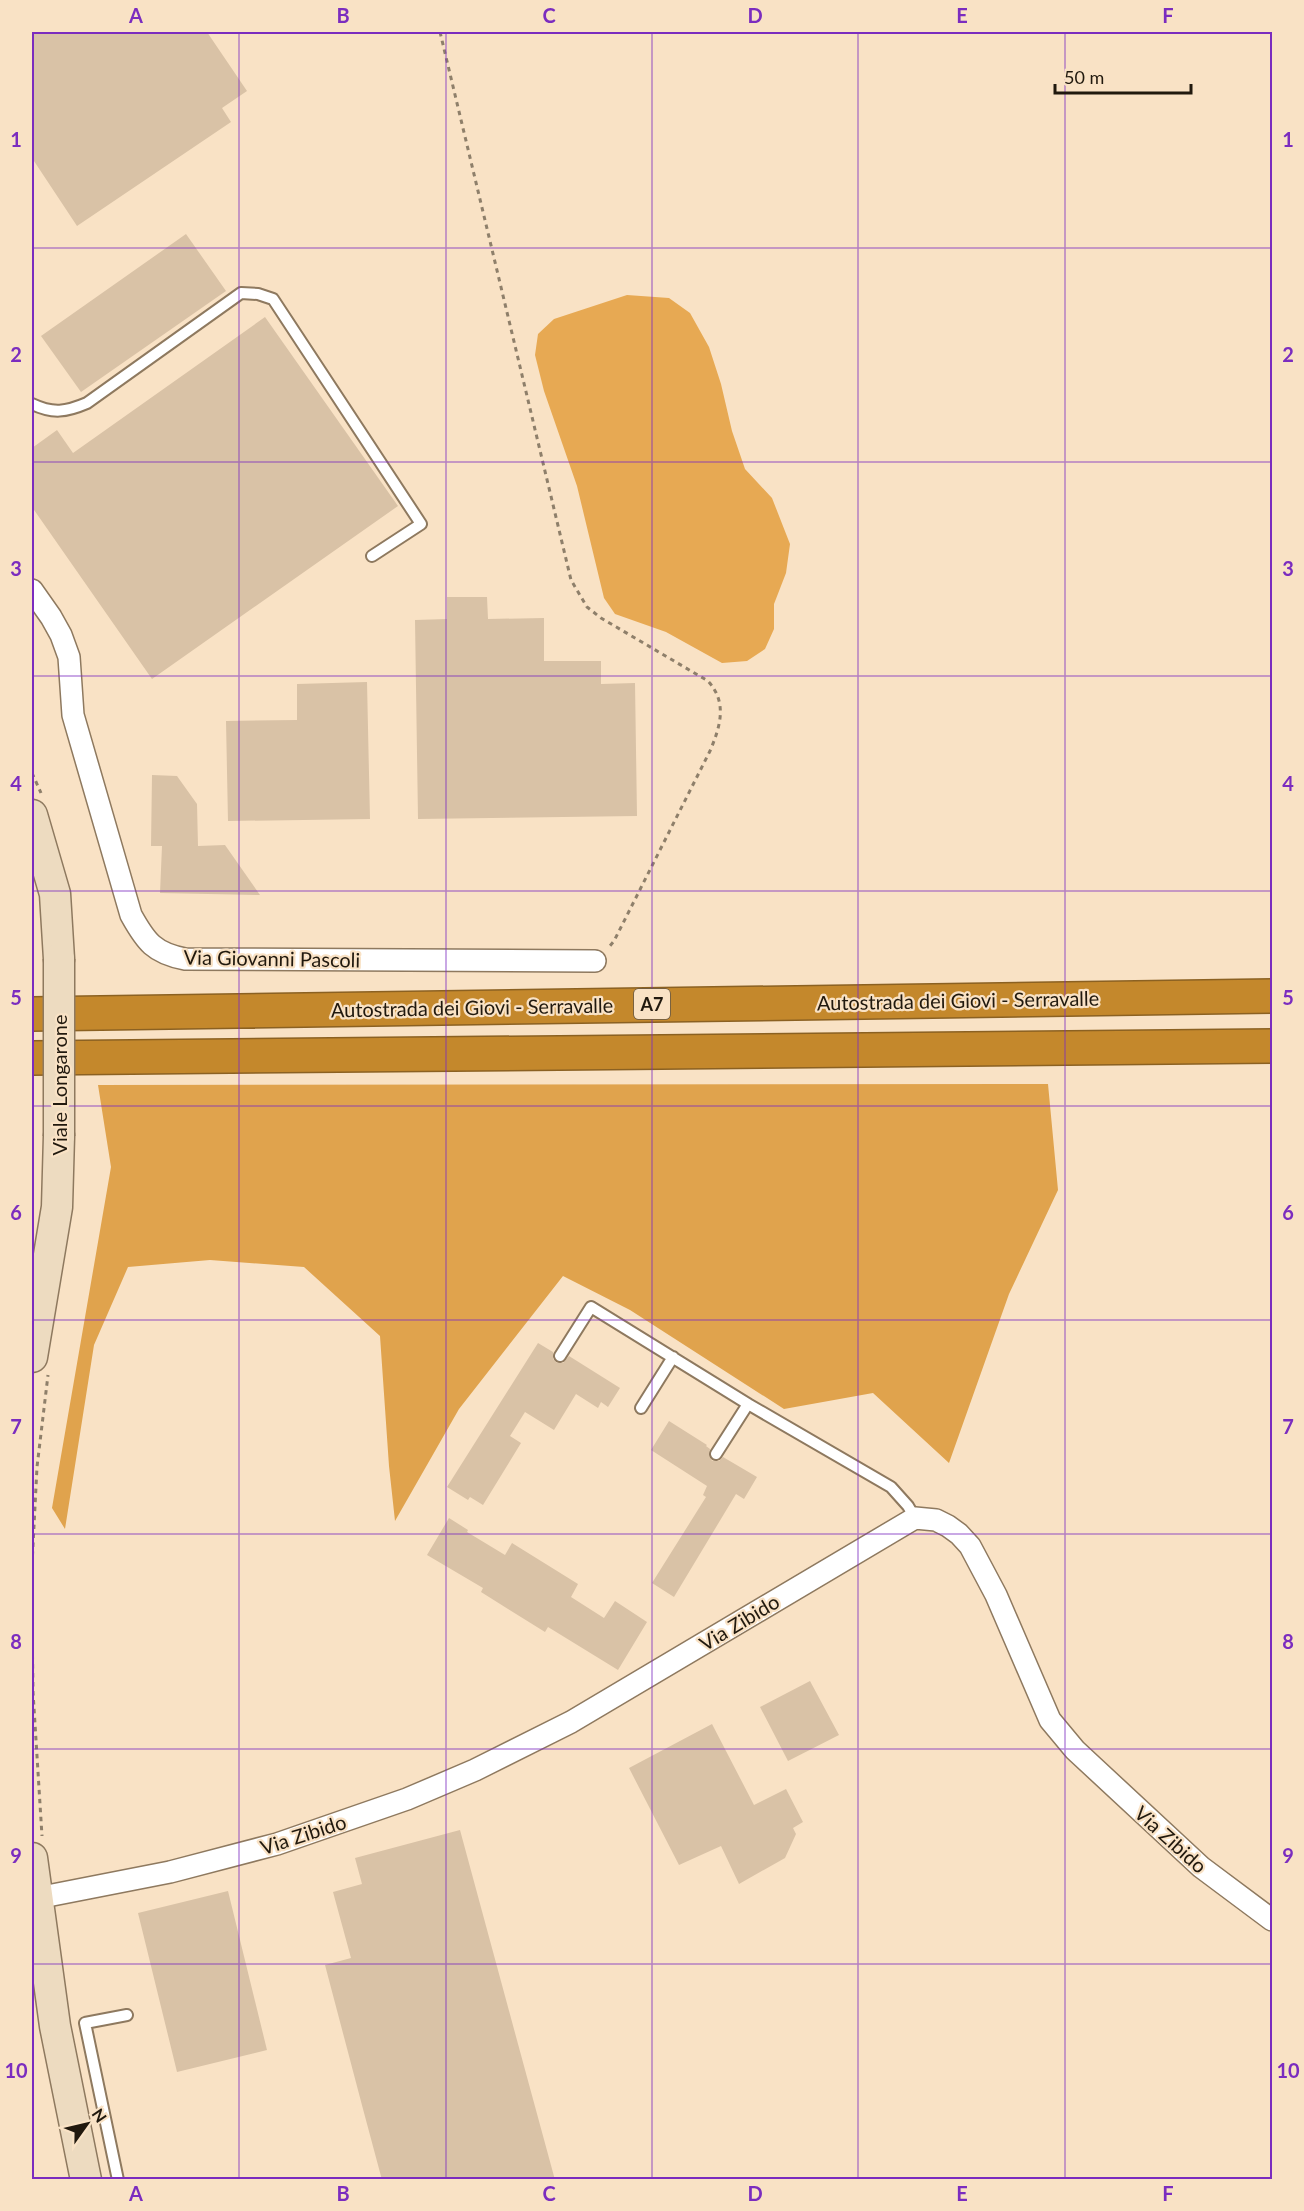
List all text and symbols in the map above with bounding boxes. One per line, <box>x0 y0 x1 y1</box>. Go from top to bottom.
text: A <box>128 3 143 27</box>
text: B <box>336 3 350 27</box>
text: C <box>542 3 556 27</box>
text: D <box>747 3 763 27</box>
text: E <box>956 3 968 27</box>
text: F <box>1162 3 1174 27</box>
scale bar <box>1055 57 1192 95</box>
text: 50 m <box>1064 66 1104 88</box>
text: 1 <box>10 127 22 151</box>
text: 1 <box>1282 127 1294 151</box>
text: 2 <box>10 342 22 366</box>
text: 2 <box>1282 342 1294 366</box>
text: 3 <box>10 556 22 580</box>
text: 3 <box>1282 556 1294 580</box>
text: 4 <box>10 771 22 795</box>
text: 4 <box>1282 771 1294 795</box>
street label: Via Giovanni Pascoli <box>184 944 360 972</box>
text: 5 <box>10 985 22 1009</box>
text: 5 <box>1282 985 1294 1009</box>
street label: Autostrada dei Giovi - Serravalle <box>817 986 1099 1014</box>
road number: A7 <box>634 989 670 1019</box>
street label: Autostrada dei Giovi - Serravalle <box>331 993 613 1021</box>
street label: Viale Longarone <box>47 1015 71 1156</box>
text: 6 <box>10 1200 22 1224</box>
text: 6 <box>1282 1200 1294 1224</box>
text: 7 <box>10 1414 22 1438</box>
text: 7 <box>1282 1414 1294 1438</box>
street label: Via Zibido <box>695 1589 783 1655</box>
text: 8 <box>10 1629 22 1653</box>
text: 8 <box>1282 1629 1294 1653</box>
street label: Via Zibido <box>1130 1800 1212 1878</box>
street label: Via Zibido <box>257 1809 349 1859</box>
text: 9 <box>10 1843 22 1867</box>
text: 9 <box>1282 1843 1294 1867</box>
text: 10 <box>4 2058 28 2082</box>
text: 10 <box>1276 2058 1300 2082</box>
north arrow <box>57 2094 117 2154</box>
text: N <box>89 2105 111 2126</box>
text: A <box>128 2181 143 2205</box>
text: B <box>336 2181 350 2205</box>
text: C <box>542 2181 556 2205</box>
text: D <box>747 2181 763 2205</box>
text: E <box>956 2181 968 2205</box>
text: F <box>1162 2181 1174 2205</box>

